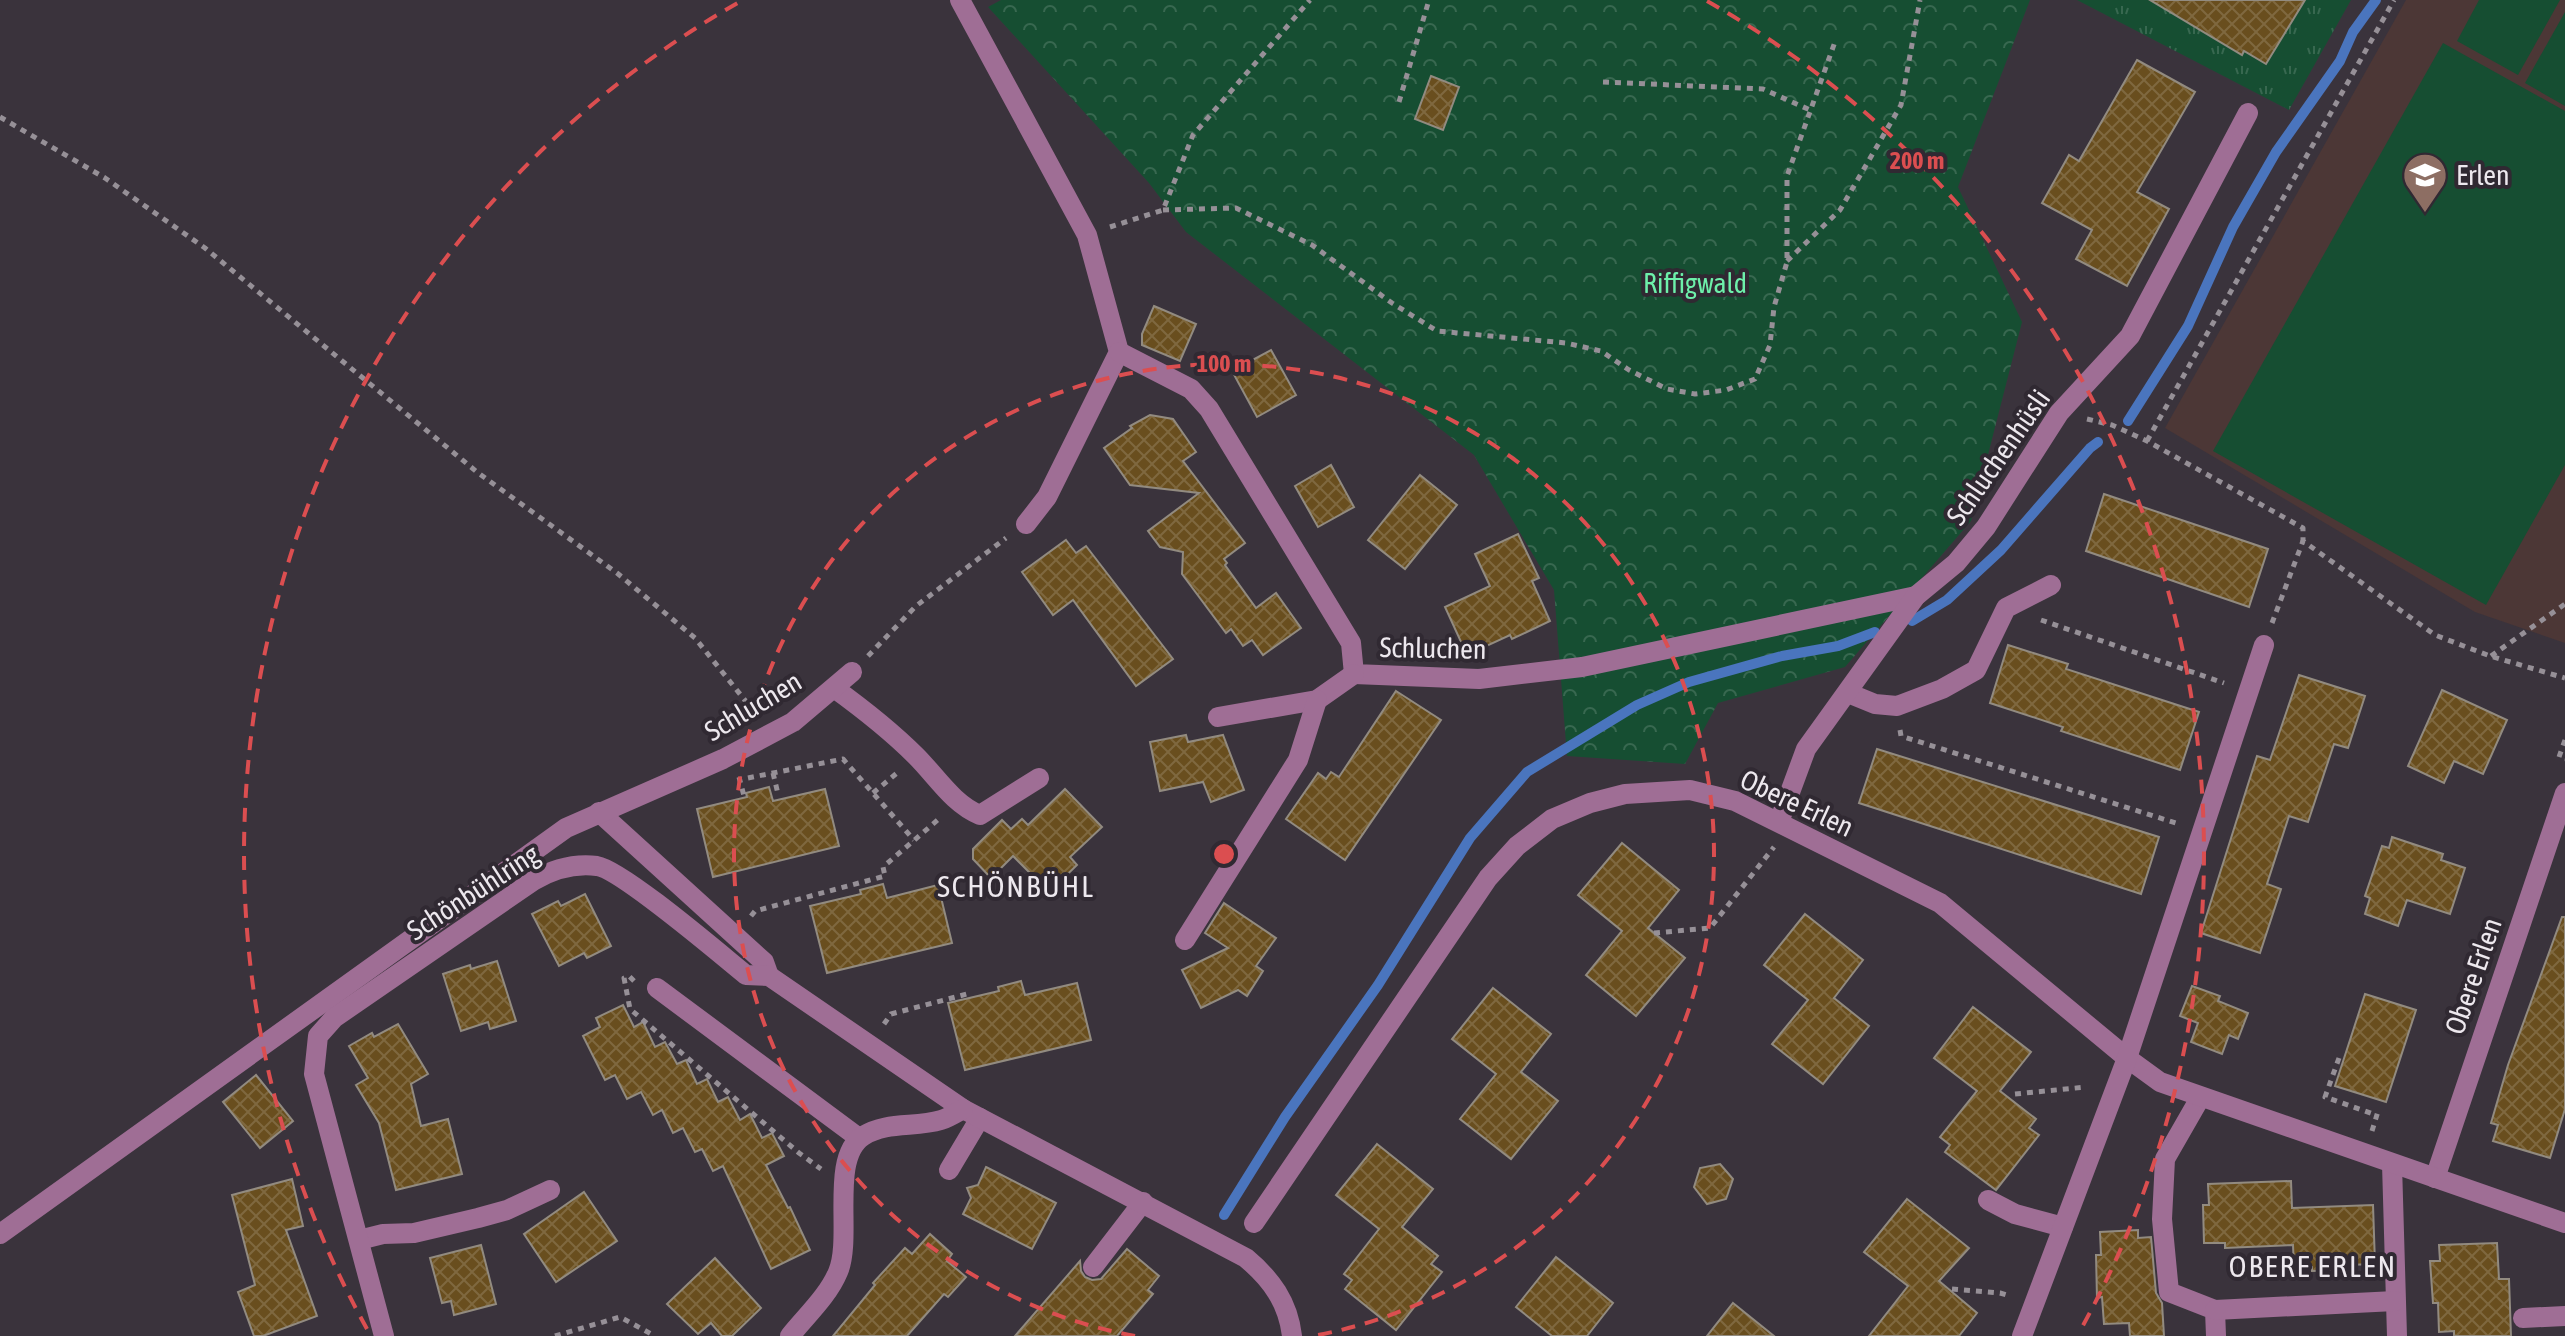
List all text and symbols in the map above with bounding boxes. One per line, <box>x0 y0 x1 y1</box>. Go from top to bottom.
text: 200 m <box>1890 147 1944 174</box>
school or university icon: Erlen <box>2401 151 2449 214</box>
place label: Erlen <box>2456 159 2510 191</box>
park label: Riffigwald <box>1643 267 1747 299</box>
text: 100 m <box>1197 350 1251 377</box>
street label: Schluchenhüsli <box>1940 383 2056 531</box>
street label: Schluchen <box>1379 631 1487 665</box>
street label: Schluchen <box>699 665 807 747</box>
street label: Obere Erlen <box>1736 763 1858 843</box>
street label: Schönbühlring <box>401 838 545 946</box>
centre of rings <box>1210 840 1238 868</box>
district label: SCHÖNBÜHL <box>937 869 1095 903</box>
street label: Obere Erlen <box>2438 914 2508 1038</box>
district label: OBERE ERLEN <box>2229 1249 2397 1283</box>

